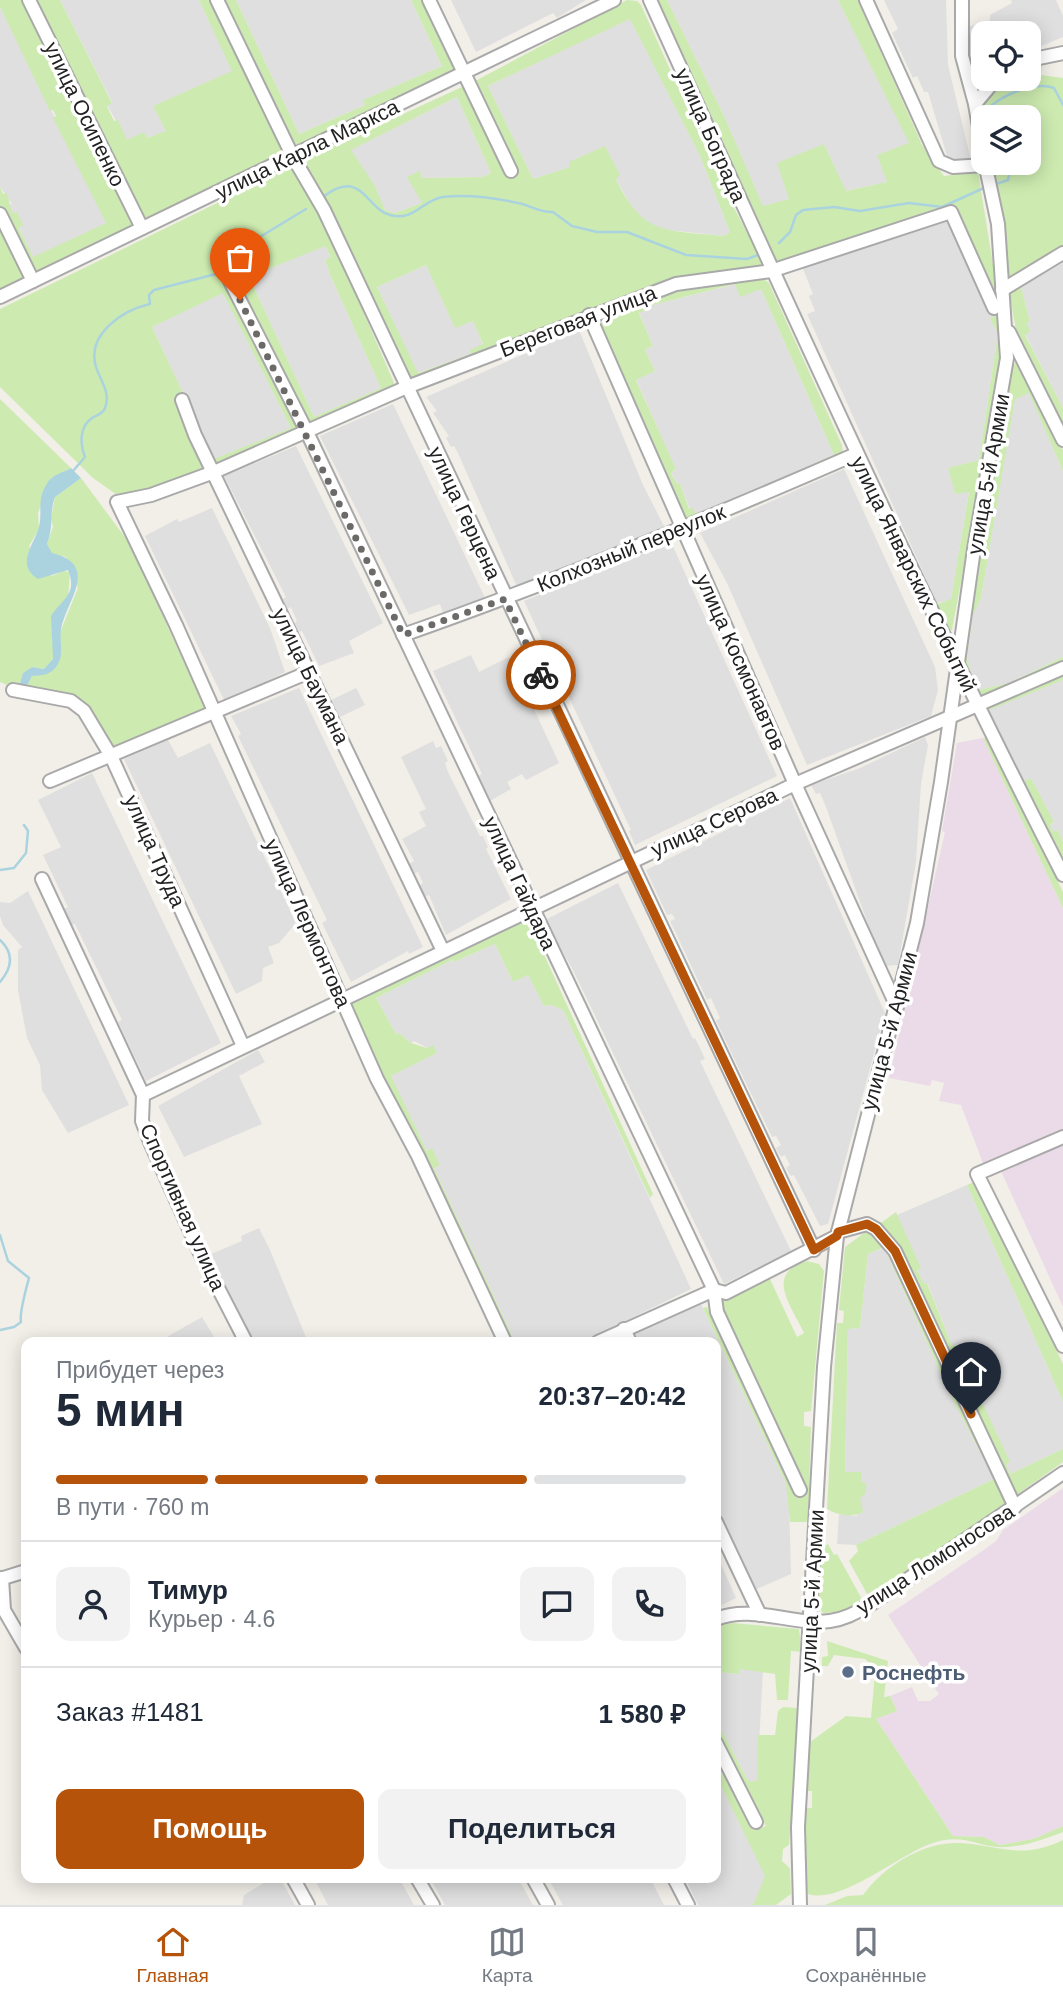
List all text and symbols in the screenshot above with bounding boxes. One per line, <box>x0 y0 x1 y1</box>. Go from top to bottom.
map controls <box>971 21 1041 175</box>
button: locate <box>971 21 1041 91</box>
street label: улица Осипенко <box>40 38 130 190</box>
street label: улица Бограда <box>671 65 751 206</box>
street label: улица Карла Маркса <box>212 94 403 203</box>
button: layers <box>971 105 1041 175</box>
pin <box>210 228 270 300</box>
icon: bag <box>221 239 259 277</box>
street label: Береговая улица <box>497 281 660 361</box>
street label: улица 5-й Армии <box>962 392 1014 556</box>
street label: улица Герцена <box>424 443 506 583</box>
street label: улица Январских Событий <box>847 452 981 696</box>
street label: Колхозный переулок <box>534 499 729 596</box>
street label: улица Космонавтов <box>692 570 790 754</box>
street label: улица Баумана <box>268 604 354 748</box>
courier <box>506 640 576 710</box>
icon: bike <box>522 656 560 694</box>
street label: улица Серова <box>647 783 781 861</box>
street label: улица Труда <box>120 791 190 911</box>
street label: улица Гайдара <box>479 813 561 954</box>
street label: улица Лермонтова <box>260 835 356 1011</box>
street label: улица 5-й Армии <box>857 949 921 1113</box>
street label: Спортивная улица <box>136 1120 230 1294</box>
pin <box>941 1342 1001 1414</box>
icon: home <box>952 1353 990 1391</box>
text: Прибудет через <box>56 1357 224 1383</box>
text: 20:37–20:42 <box>539 1381 686 1411</box>
text: 5 мин <box>56 1384 184 1436</box>
text: В пути · 760 m <box>56 1494 209 1520</box>
street label: улица Ломоносова <box>852 1499 1018 1619</box>
street label: улица 5-й Армии <box>796 1509 828 1673</box>
button: person <box>56 1567 130 1641</box>
button: chat <box>520 1567 594 1641</box>
button: phone <box>612 1567 686 1641</box>
text: Тимур <box>148 1575 228 1605</box>
text: Курьер · 4.6 <box>148 1606 275 1632</box>
place label: Роснефть <box>862 1661 965 1684</box>
marker: Роснефть <box>840 1664 856 1680</box>
text: Заказ #1481 <box>56 1697 204 1727</box>
text: 1 580 ₽ <box>599 1699 686 1729</box>
button: Помощь <box>56 1789 364 1869</box>
button: Поделиться <box>378 1789 686 1869</box>
tab: Главная <box>136 1923 209 1987</box>
tab: Карта <box>482 1923 533 1987</box>
tab: Сохранённые <box>806 1923 927 1987</box>

